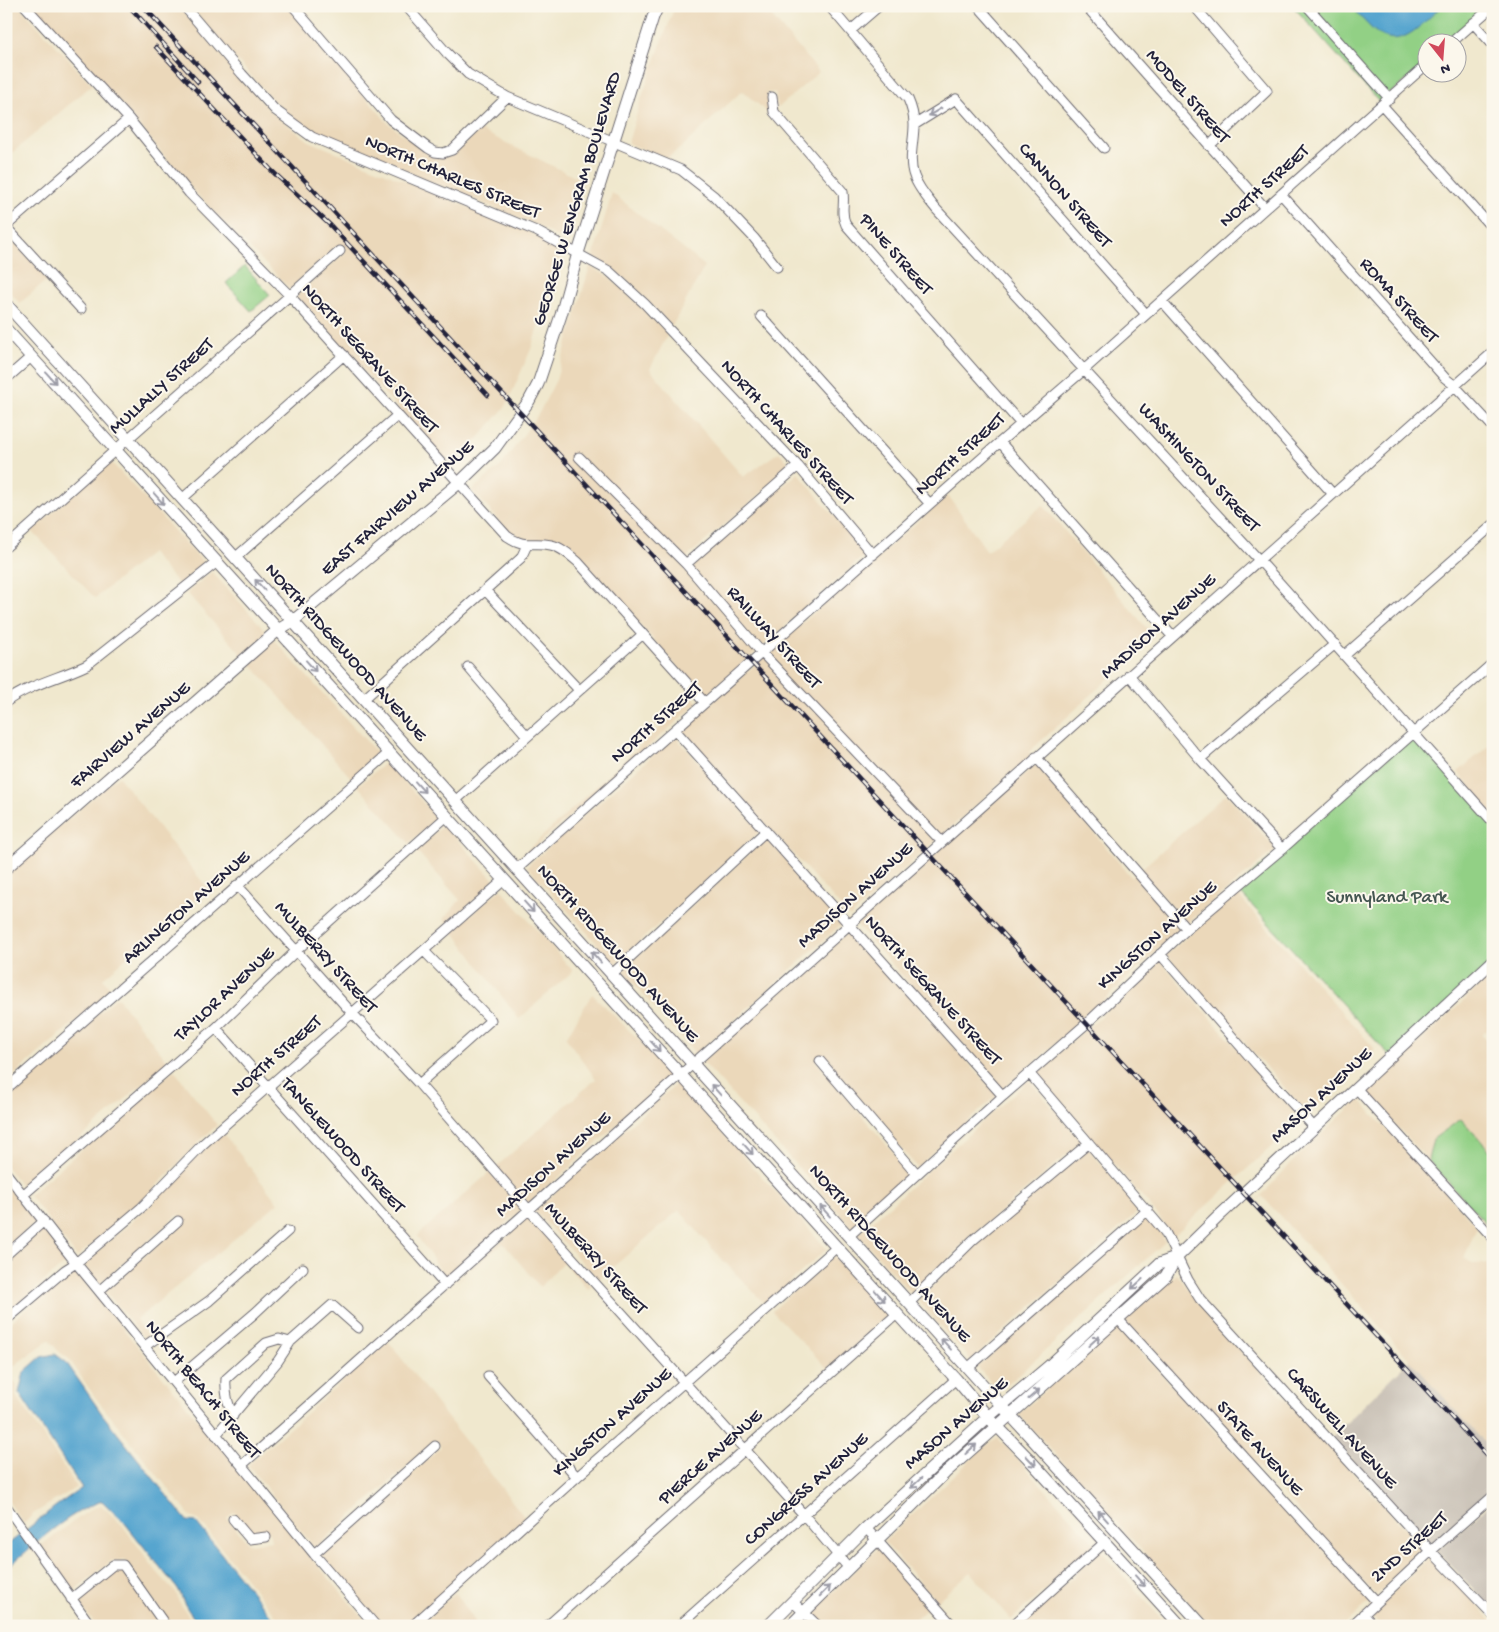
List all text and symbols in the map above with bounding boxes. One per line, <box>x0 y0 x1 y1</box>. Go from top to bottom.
north arrow <box>1416 32 1466 82</box>
street label: MODEL STREET <box>1140 45 1235 149</box>
text: N <box>1438 59 1452 78</box>
street label: GEORGE W ENGRAM BOULEVARD <box>528 69 628 329</box>
one-way arrow <box>929 108 943 118</box>
street label: NORTH CHARLES STREET <box>361 131 544 226</box>
street label: CANNON STREET <box>1012 139 1116 254</box>
street label: NORTH STREET <box>1215 140 1315 234</box>
street label: PINE STREET <box>853 209 937 301</box>
street label: ROMA STREET <box>1354 253 1443 349</box>
street label: NORTH SEGRAVE STREET <box>295 279 443 439</box>
street label: MULLALLY STREET <box>105 333 220 440</box>
street label: NORTH CHARLES STREET <box>715 355 858 511</box>
one-way arrow <box>45 372 56 385</box>
street label: WASHINGTON STREET <box>1132 398 1264 538</box>
street label: NORTH STREET <box>911 408 1011 502</box>
street label: EAST FAIRVIEW AVENUE <box>317 435 480 582</box>
one-way arrow <box>154 492 165 505</box>
street label: NORTH RIDGEWOOD AVENUE <box>259 559 432 748</box>
street label: MADISON AVENUE <box>1097 568 1222 685</box>
one-way arrow <box>254 579 266 592</box>
street label: RAILWAY STREET <box>721 582 826 695</box>
one-way arrow <box>305 660 317 673</box>
street label: FAIRVIEW AVENUE <box>65 677 197 795</box>
street label: NORTH STREET <box>607 677 708 769</box>
one-way arrow <box>414 780 426 793</box>
street label: MADISON AVENUE <box>794 837 919 954</box>
street label: ARLINGTON AVENUE <box>118 846 256 970</box>
street label: NORTH RIDGEWOOD AVENUE <box>531 860 704 1049</box>
street label: KINGSTON AVENUE <box>1094 876 1223 996</box>
park label: Sunnyland Park <box>1327 887 1449 910</box>
street label: MULBERRY STREET <box>269 897 382 1019</box>
one-way arrow <box>523 901 535 914</box>
street label: NORTH SEGRAVE STREET <box>858 911 1006 1071</box>
street label: TAYLOR AVENUE <box>169 942 281 1048</box>
one-way arrow <box>590 950 601 963</box>
street label: NORTH STREET <box>227 1011 328 1103</box>
one-way arrow <box>649 1040 661 1053</box>
street label: MASON AVENUE <box>1266 1042 1378 1149</box>
street label: TANGLEWOOD STREET <box>274 1073 409 1219</box>
one-way arrow <box>711 1084 722 1097</box>
street label: MADISON AVENUE <box>492 1106 617 1223</box>
one-way arrow <box>742 1143 754 1156</box>
street label: NORTH RIDGEWOOD AVENUE <box>803 1160 976 1349</box>
street label: MULBERRY STREET <box>539 1198 652 1320</box>
one-way arrow <box>820 1204 831 1217</box>
one-way arrow <box>1131 1278 1144 1289</box>
one-way arrow <box>874 1289 886 1302</box>
street label: NORTH BEACH STREET <box>139 1316 265 1465</box>
one-way arrow <box>1087 1335 1100 1347</box>
one-way arrow <box>941 1337 952 1350</box>
street label: KINGSTON AVENUE <box>549 1363 678 1483</box>
street label: CARSWELL AVENUE <box>1280 1364 1402 1495</box>
street label: MASON AVENUE <box>900 1372 1015 1475</box>
one-way arrow <box>1027 1389 1040 1400</box>
street label: STATE AVENUE <box>1210 1397 1308 1502</box>
street label: PIERCE AVENUE <box>653 1404 769 1511</box>
street label: CONGRESS AVENUE <box>740 1428 875 1552</box>
one-way arrow <box>964 1443 977 1455</box>
one-way arrow <box>1025 1454 1036 1467</box>
one-way arrow <box>909 1477 922 1489</box>
street label: 2ND STREET <box>1367 1507 1454 1589</box>
one-way arrow <box>1097 1510 1109 1523</box>
one-way arrow <box>1134 1574 1146 1587</box>
one-way arrow <box>819 1585 831 1597</box>

